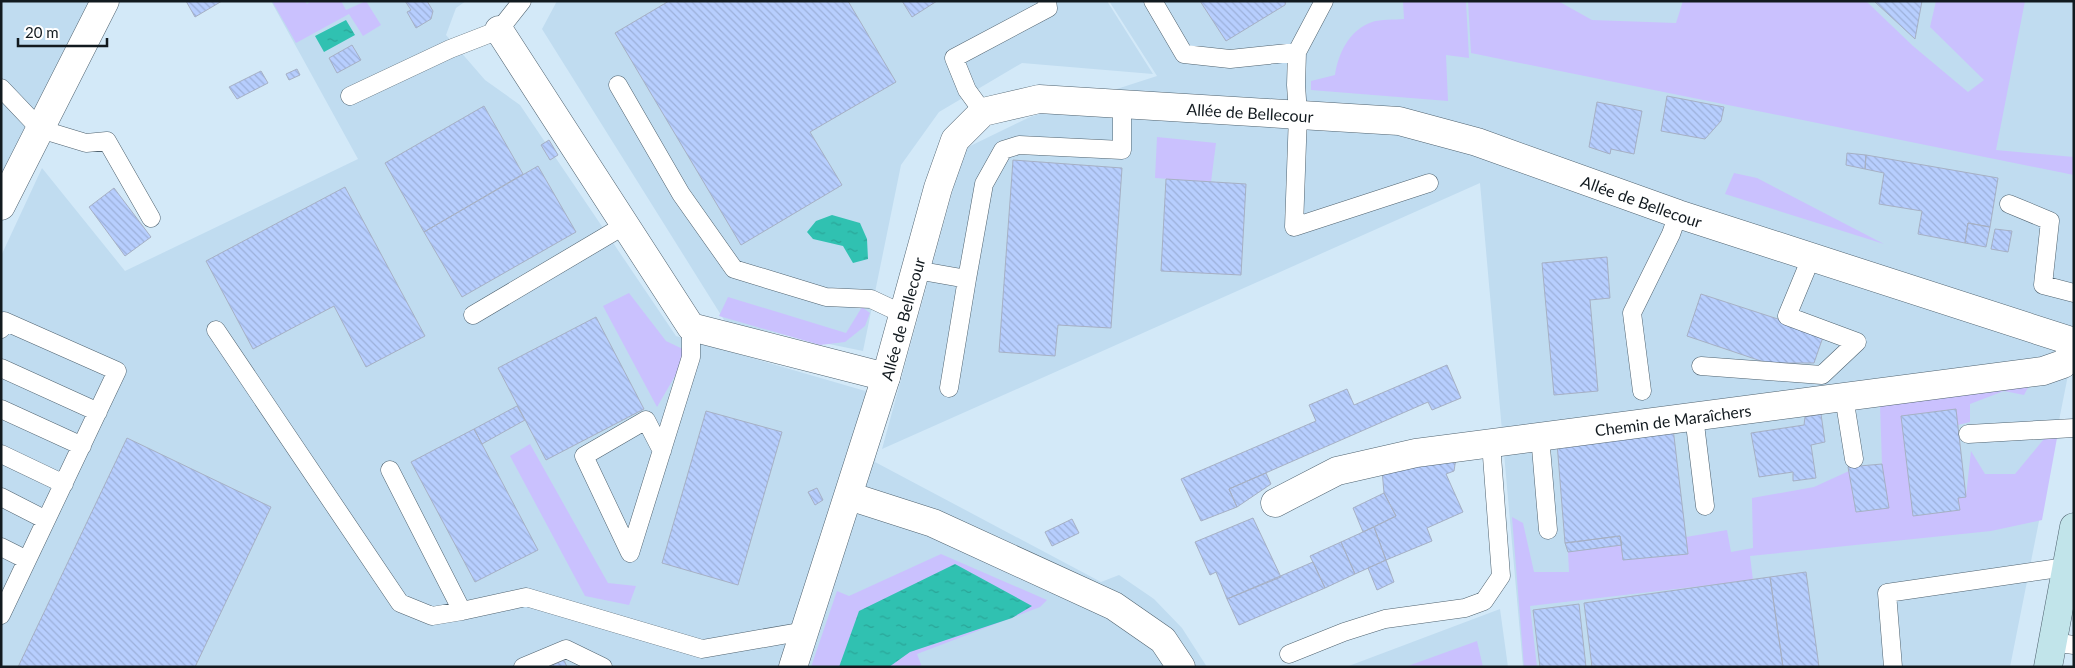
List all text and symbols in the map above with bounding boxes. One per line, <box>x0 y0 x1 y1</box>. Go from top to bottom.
scale bar <box>18 15 106 47</box>
text: 20 m <box>25 23 59 41</box>
street label: Allée de Bellecour <box>1186 99 1314 125</box>
street label: Allée de Bellecour <box>1579 171 1705 231</box>
street label: Allée de Bellecour <box>876 255 928 382</box>
street label: Chemin de Maraîchers <box>1594 400 1752 439</box>

